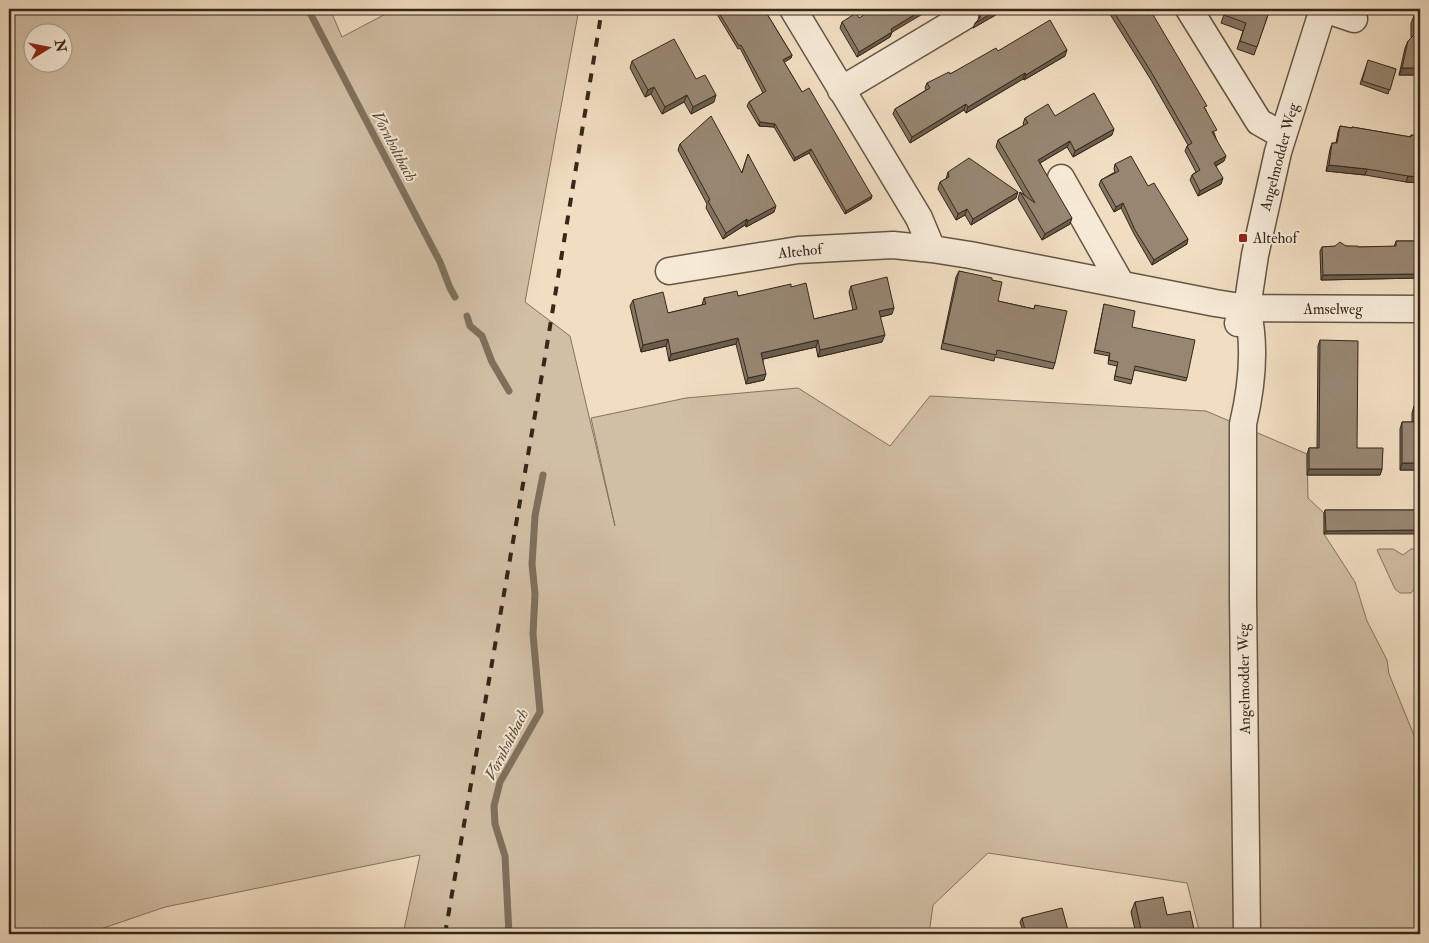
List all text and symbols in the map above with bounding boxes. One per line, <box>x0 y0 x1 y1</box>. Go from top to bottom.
north arrow <box>22 22 72 72</box>
text: N <box>51 37 70 54</box>
street label: Angelmodder Weg <box>1256 101 1303 214</box>
water label: Vornholtbach <box>367 108 421 185</box>
place label: Altehof <box>1252 229 1299 248</box>
marker: Altehof <box>1237 232 1249 244</box>
street label: Altehof <box>776 240 825 263</box>
street label: Amselweg <box>1302 300 1363 319</box>
street label: Angelmodder Weg <box>1234 623 1255 736</box>
water label: Vornholtbach <box>480 706 533 783</box>

